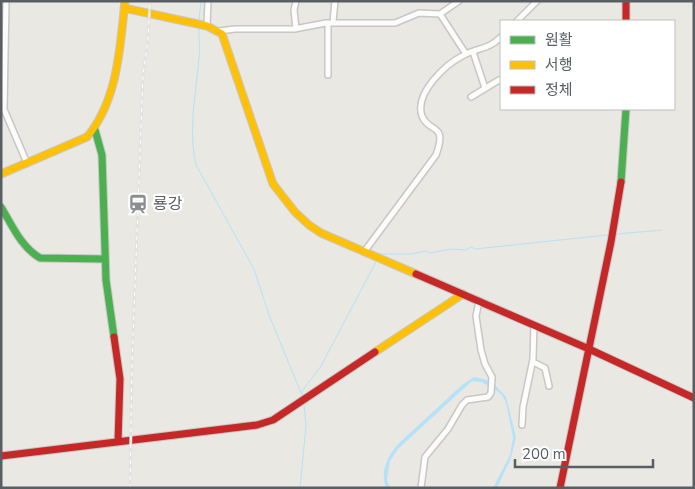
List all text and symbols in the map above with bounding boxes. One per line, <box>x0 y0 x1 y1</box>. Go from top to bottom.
legend <box>500 20 675 110</box>
text: 원활 <box>545 30 573 50</box>
text: 서행 <box>545 55 573 75</box>
text: 정체 <box>545 80 573 100</box>
station icon: 룡강 <box>127 193 149 215</box>
place label: 룡강 <box>153 193 183 215</box>
scale bar <box>515 436 652 468</box>
text: 200 m <box>522 444 566 464</box>

